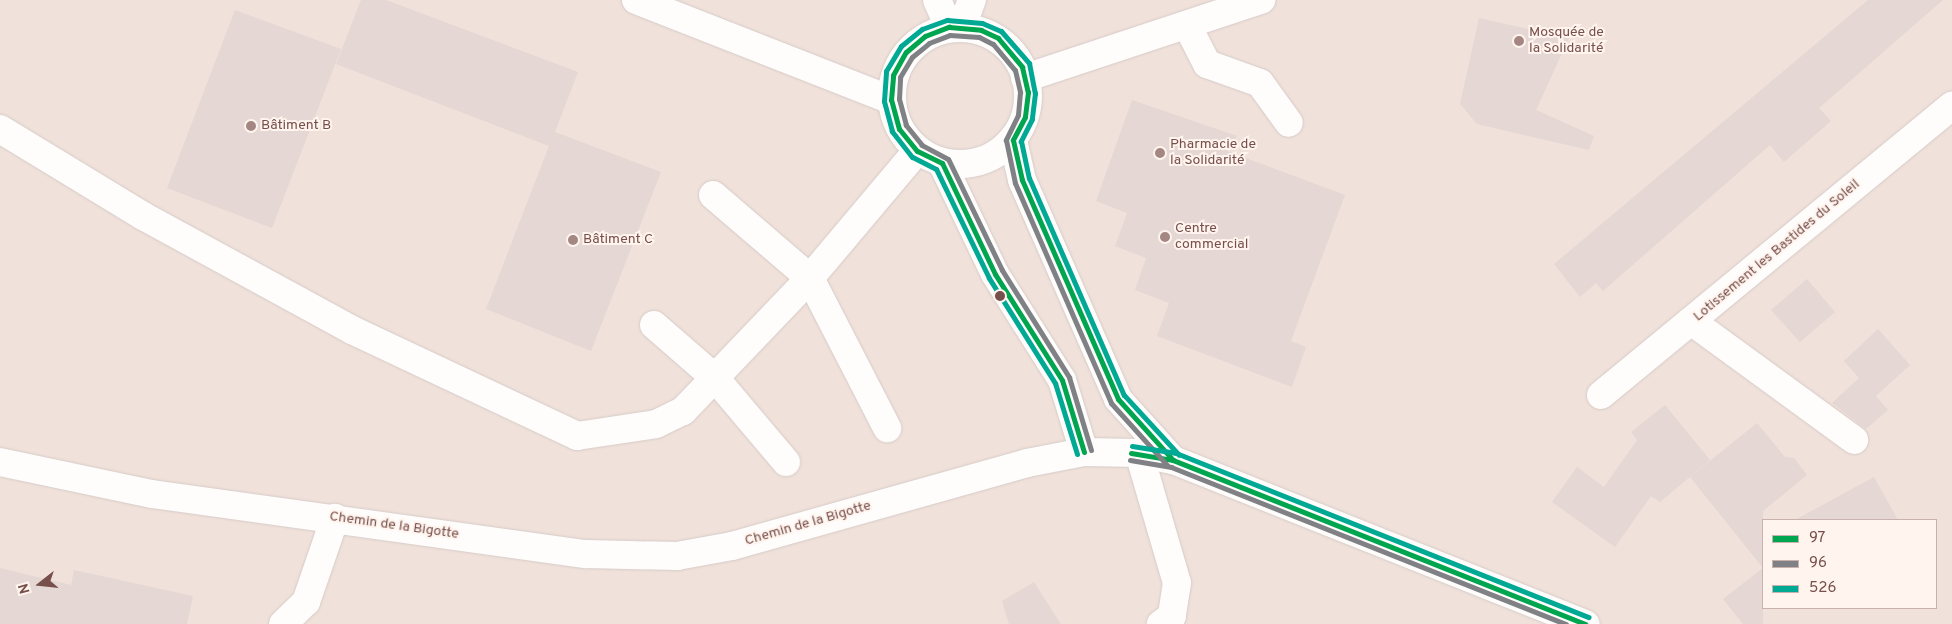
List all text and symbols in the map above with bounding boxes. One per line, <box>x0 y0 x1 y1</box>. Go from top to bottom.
place label: Mosquée de la Solidarité <box>1529 25 1604 58</box>
marker: Mosquée de la Solidarité <box>1513 35 1525 47</box>
place label: Bâtiment B <box>261 118 331 134</box>
marker: Bâtiment B <box>245 120 257 132</box>
place label: Pharmacie de la Solidarité <box>1170 137 1256 170</box>
marker: Pharmacie de la Solidarité <box>1154 147 1166 159</box>
street label: Lotissement les Bastides du Soleil <box>1690 176 1864 326</box>
place label: Centre commercial <box>1175 221 1248 253</box>
marker: Centre commercial <box>1159 231 1171 243</box>
place label: Bâtiment C <box>583 232 653 248</box>
marker: Bâtiment C <box>567 234 579 246</box>
unlabelled marker <box>995 291 1005 301</box>
street label: Chemin de la Bigotte <box>743 498 873 550</box>
street label: Chemin de la Bigotte <box>328 509 460 543</box>
legend <box>1762 519 1937 609</box>
text: 97 <box>1809 529 1825 548</box>
text: 96 <box>1809 554 1827 573</box>
north arrow <box>15 559 65 609</box>
text: 526 <box>1809 579 1836 598</box>
text: N <box>16 581 35 595</box>

